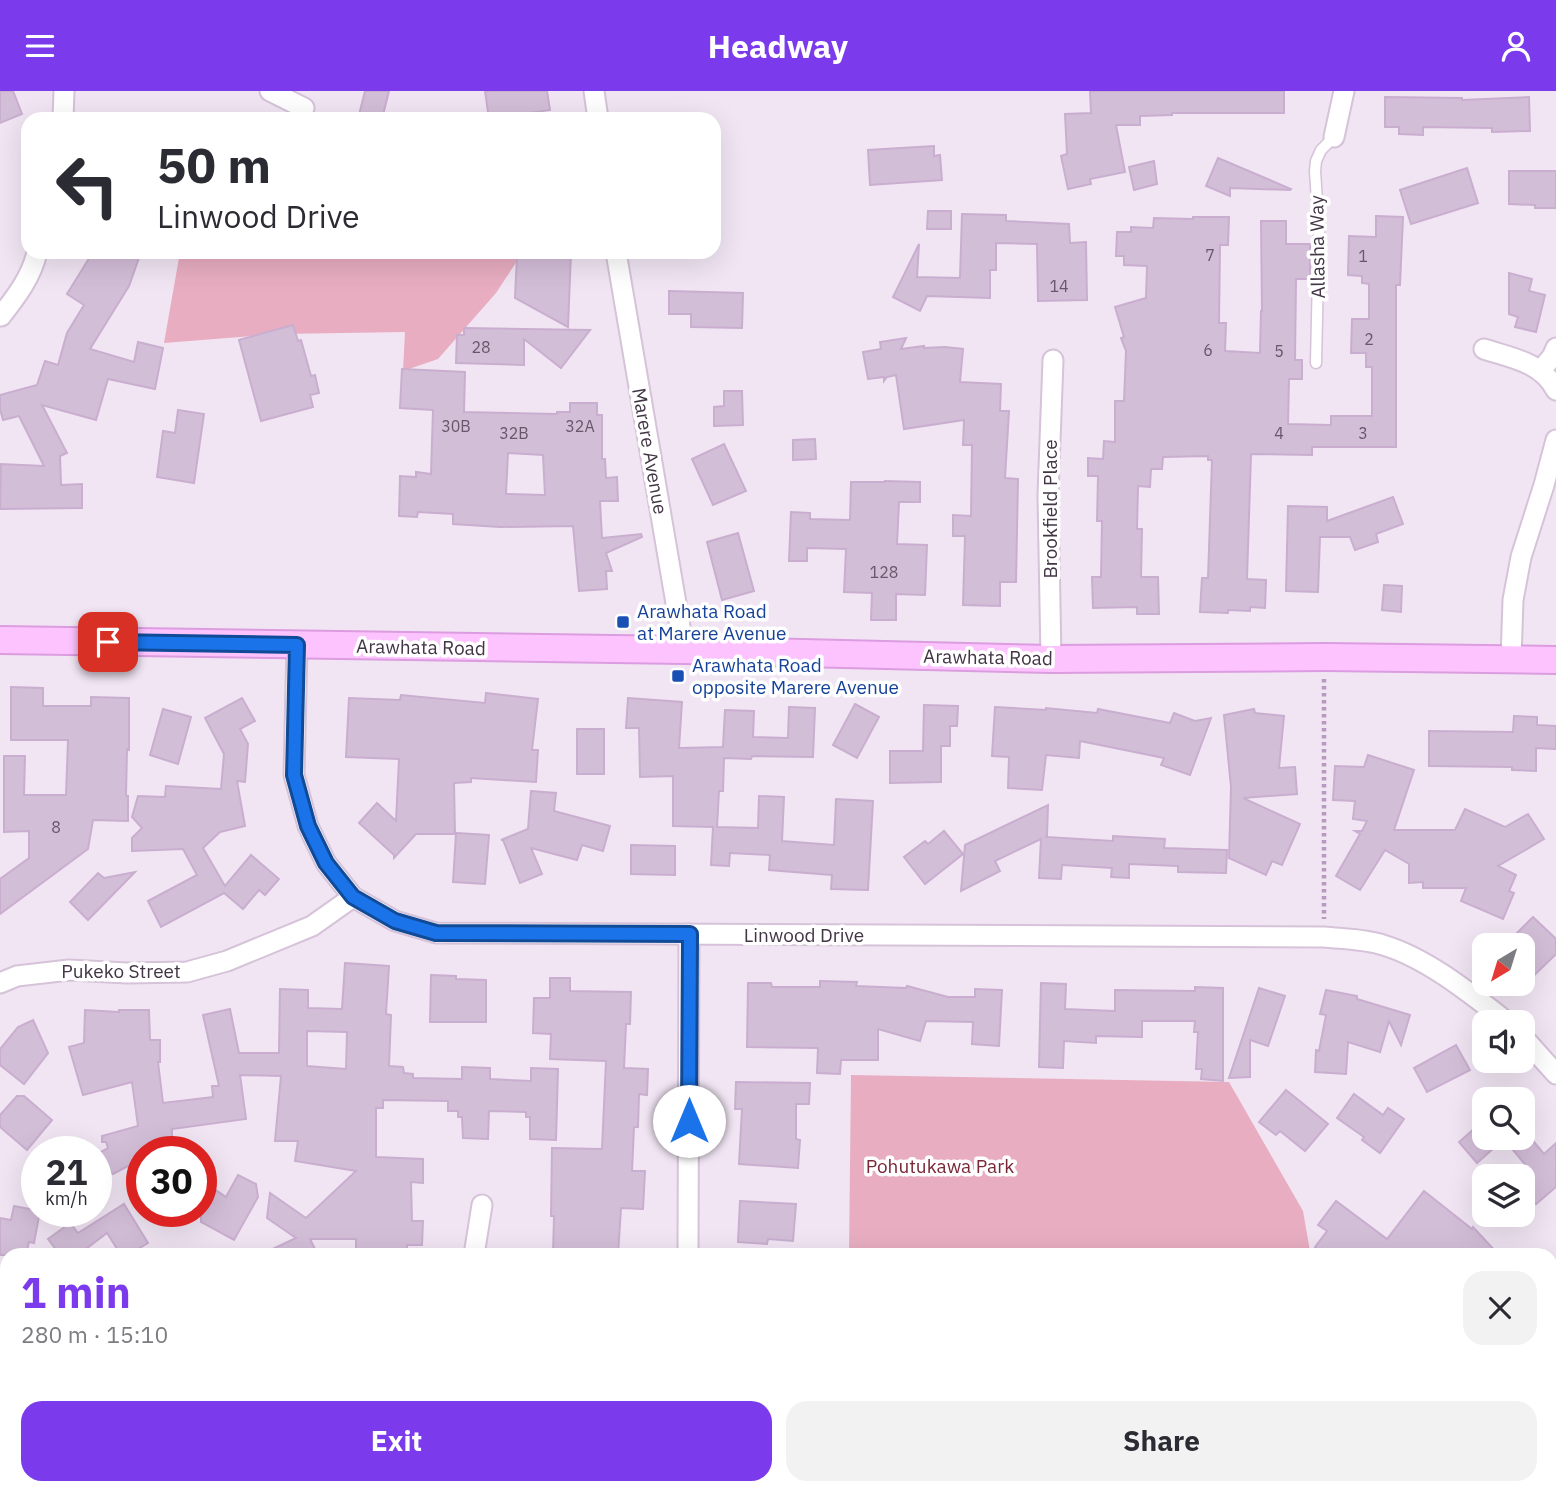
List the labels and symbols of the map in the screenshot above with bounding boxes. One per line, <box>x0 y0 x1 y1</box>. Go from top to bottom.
street label: Allasha Way <box>1304 195 1330 299</box>
house number: 7 <box>1205 245 1215 265</box>
house number: 1 <box>1358 246 1368 266</box>
house number: 14 <box>1049 276 1069 296</box>
house number: 2 <box>1364 329 1374 349</box>
house number: 28 <box>471 337 491 357</box>
house number: 6 <box>1203 340 1213 360</box>
house number: 5 <box>1274 341 1284 361</box>
street label: Marere Avenue <box>627 386 673 516</box>
house number: 30B <box>441 416 471 436</box>
house number: 32A <box>565 416 595 436</box>
house number: 32B <box>499 423 529 443</box>
house number: 4 <box>1274 423 1284 443</box>
house number: 3 <box>1358 423 1368 443</box>
street label: Brookfield Place <box>1038 439 1062 579</box>
house number: 128 <box>870 562 898 582</box>
place label: Arawhata Road at Marere Avenue <box>637 599 786 645</box>
pin <box>78 612 138 672</box>
marker: Arawhata Road at Marere Avenue <box>615 614 631 630</box>
street label: Arawhata Road <box>356 634 486 660</box>
street label: Arawhata Road <box>923 644 1053 670</box>
place label: Arawhata Road opposite Marere Avenue <box>692 653 899 699</box>
marker: Arawhata Road opposite Marere Avenue <box>670 668 686 684</box>
house number: 8 <box>51 817 61 837</box>
street label: Linwood Drive <box>744 923 864 947</box>
north arrow <box>1472 933 1535 996</box>
street label: Pukeko Street <box>61 959 181 983</box>
position arrow <box>652 1084 726 1158</box>
speed limit sign: 30 <box>126 1136 217 1227</box>
park label: Pohutukawa Park <box>866 1154 1014 1178</box>

